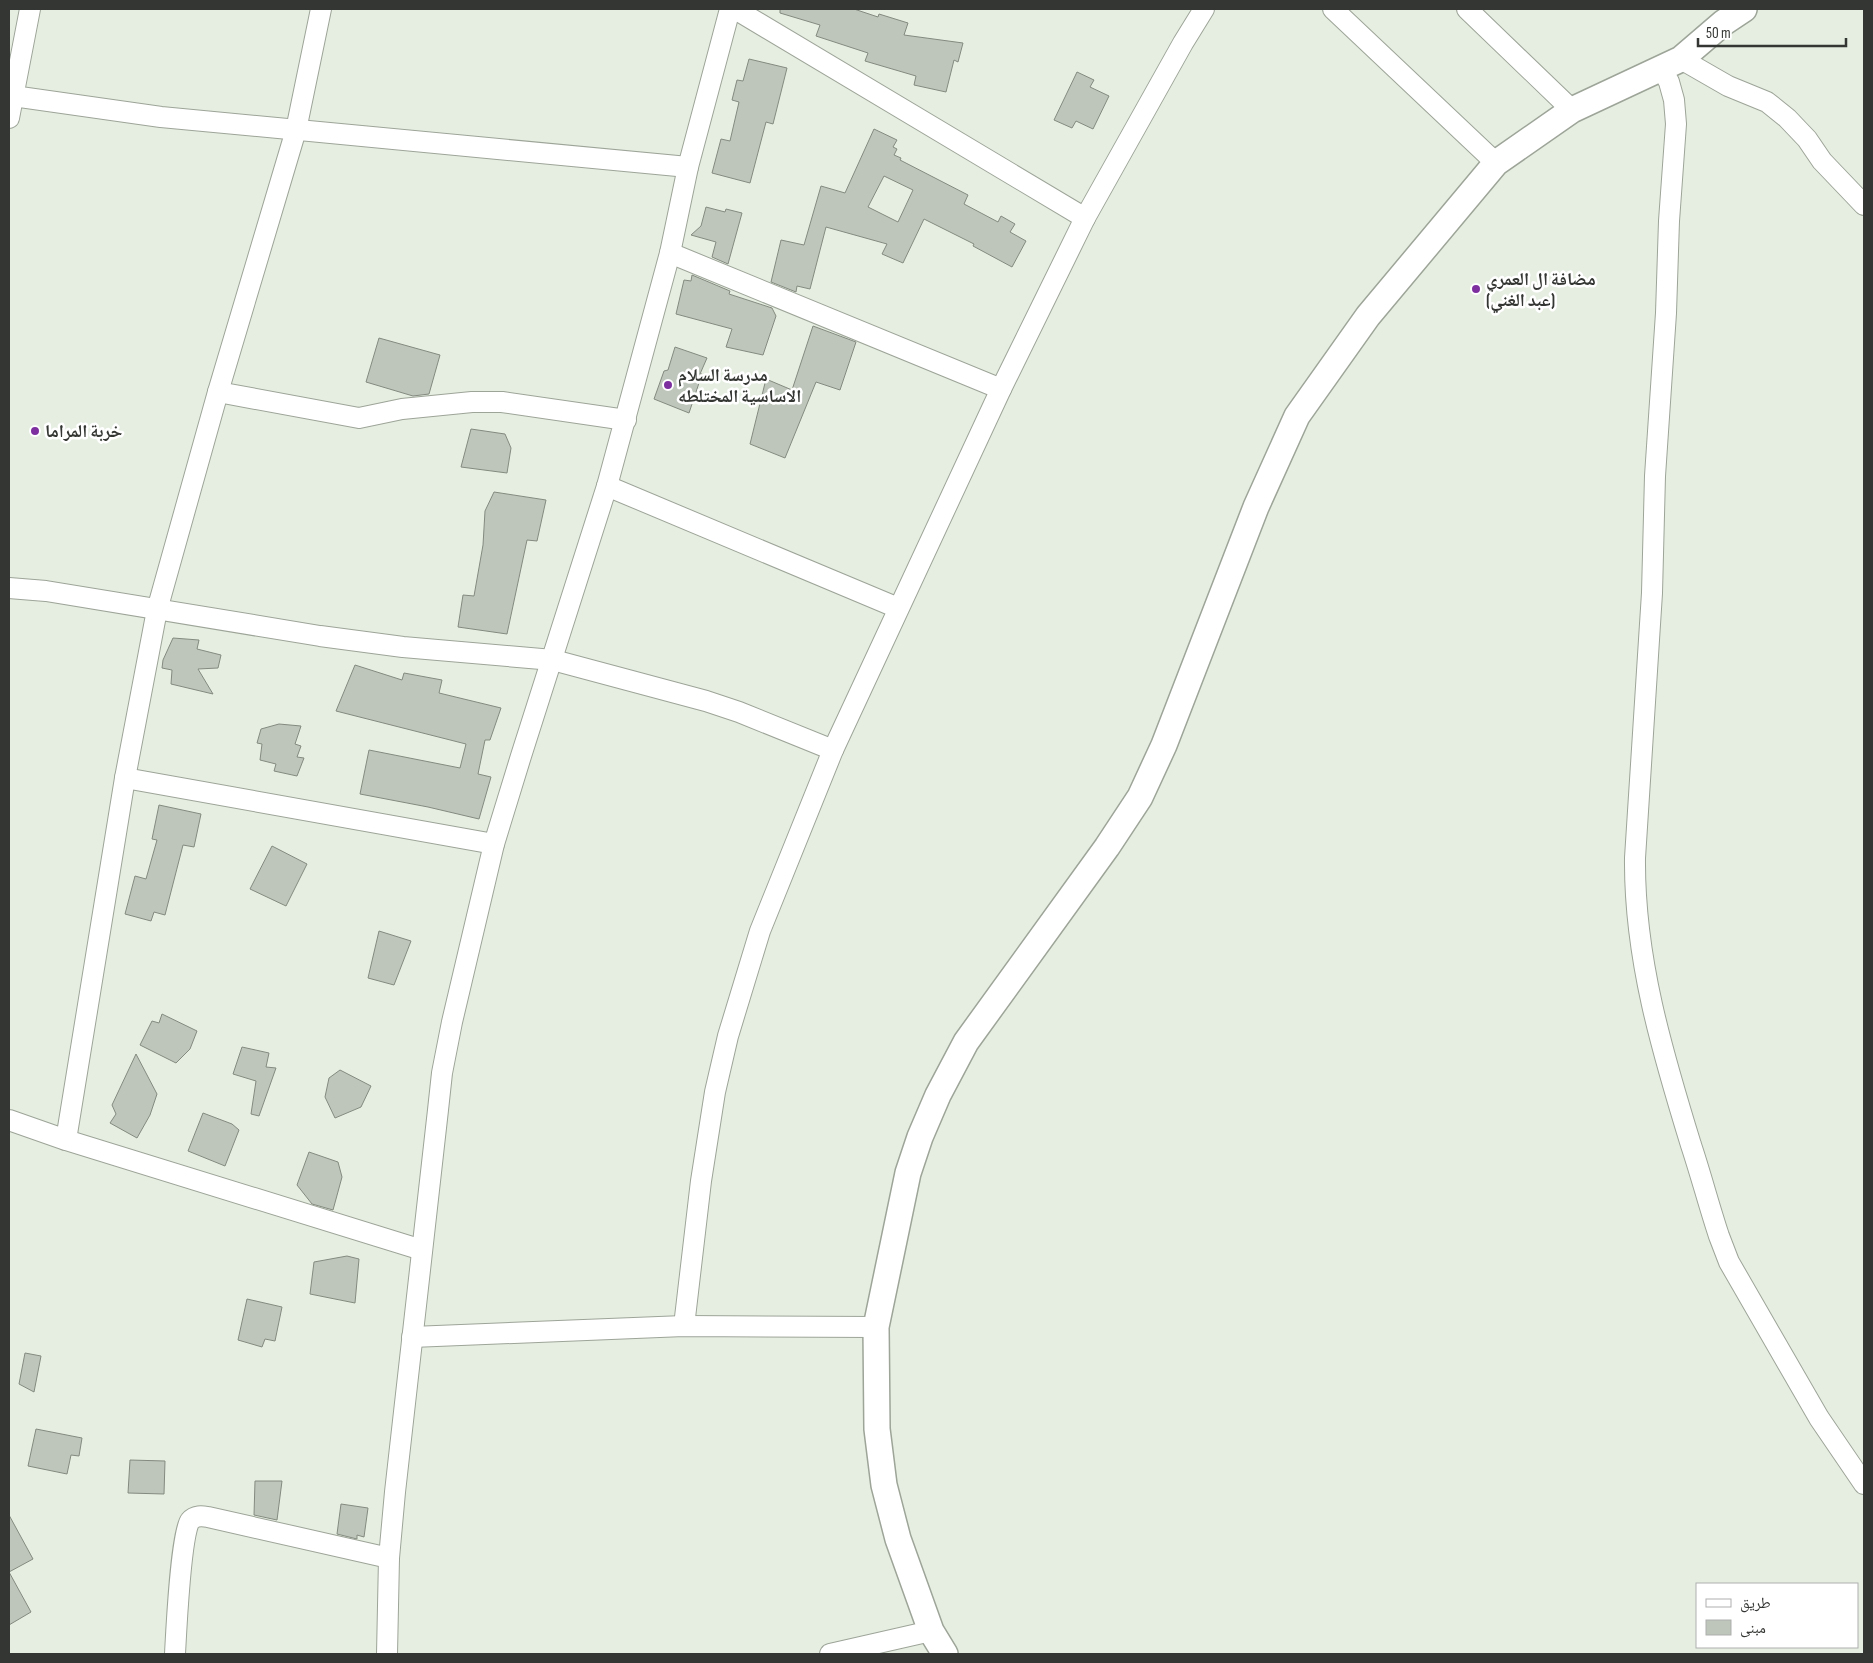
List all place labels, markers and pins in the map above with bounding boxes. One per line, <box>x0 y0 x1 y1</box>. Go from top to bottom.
place label: مضافة ال العمري (عبد الغني) <box>1486 269 1596 314</box>
marker: مضافة ال العمري (عبد الغني) <box>1470 283 1482 295</box>
place label: مدرسة السلام الاساسية المختلطه <box>678 365 801 407</box>
marker: مدرسة السلام الاساسية المختلطه <box>662 379 674 391</box>
place label: خربة المراما <box>45 421 123 442</box>
marker: خربة المراما <box>29 425 41 437</box>

